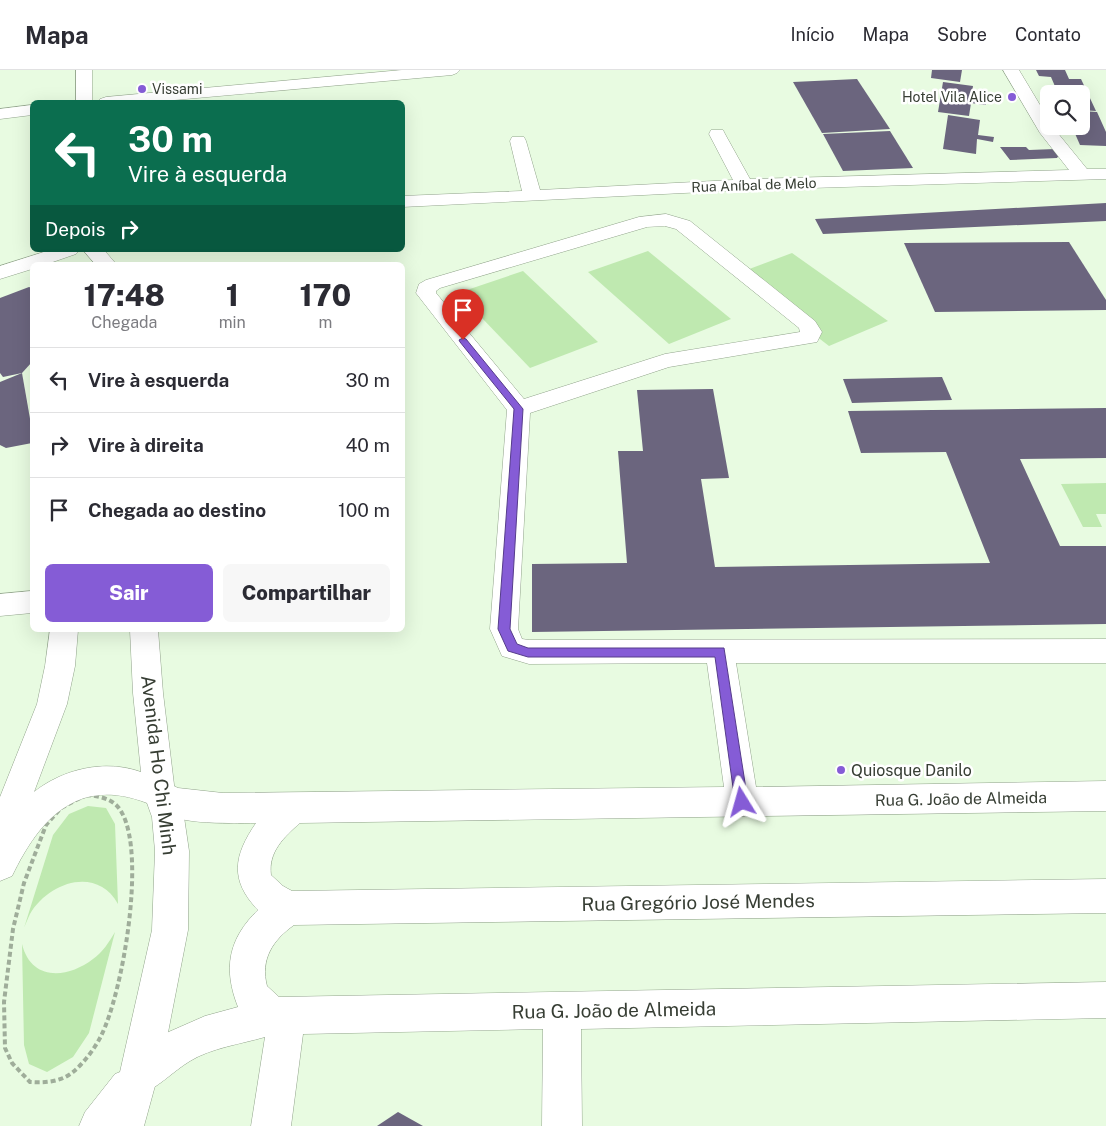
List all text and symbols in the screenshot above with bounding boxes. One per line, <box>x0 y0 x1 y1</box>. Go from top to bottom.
text: Mapa <box>25 21 89 49</box>
text: Início <box>790 24 835 45</box>
text: Mapa <box>863 24 909 45</box>
text: Sobre <box>937 24 987 45</box>
text: Contato <box>1015 24 1081 45</box>
place label: Vissami <box>152 81 202 97</box>
marker: Vissami <box>136 83 148 95</box>
map controls <box>1040 85 1090 135</box>
button: search <box>1040 85 1090 135</box>
place label: Hotel Vila Alice <box>902 89 1002 105</box>
marker: Hotel Vila Alice <box>1006 91 1018 103</box>
text: 30 m <box>128 119 213 160</box>
icon: left <box>45 120 110 185</box>
text: Vire à esquerda <box>128 161 287 187</box>
street label: Rua Aníbal de Melo <box>691 175 817 195</box>
icon: right <box>115 215 143 243</box>
text: Depois <box>45 218 105 240</box>
text: 17:48 <box>84 277 165 313</box>
text: 1 <box>226 277 239 313</box>
text: 170 <box>299 277 351 313</box>
pin <box>442 289 484 340</box>
icon: arrive <box>449 296 477 324</box>
text: Chegada <box>91 313 157 332</box>
text: min <box>219 313 246 332</box>
text: m <box>318 313 332 332</box>
icon: left <box>45 366 73 394</box>
text: Vire à esquerda <box>88 369 229 391</box>
text: 30 m <box>345 369 390 391</box>
icon: right <box>45 431 73 459</box>
text: Vire à direita <box>88 434 204 456</box>
text: 40 m <box>345 434 390 456</box>
icon: arrive <box>45 496 73 524</box>
text: Chegada ao destino <box>88 499 266 521</box>
text: 100 m <box>338 499 390 521</box>
button: Sair <box>45 564 213 622</box>
button: Compartilhar <box>223 564 390 622</box>
street label: Avenida Ho Chi Minh <box>137 674 181 856</box>
place label: Quiosque Danilo <box>851 761 972 780</box>
marker: Quiosque Danilo <box>835 764 847 776</box>
position arrow <box>715 775 767 827</box>
street label: Rua G. João de Almeida <box>875 788 1047 810</box>
street label: Rua Gregório José Mendes <box>581 889 815 915</box>
street label: Rua G. João de Almeida <box>512 997 716 1023</box>

